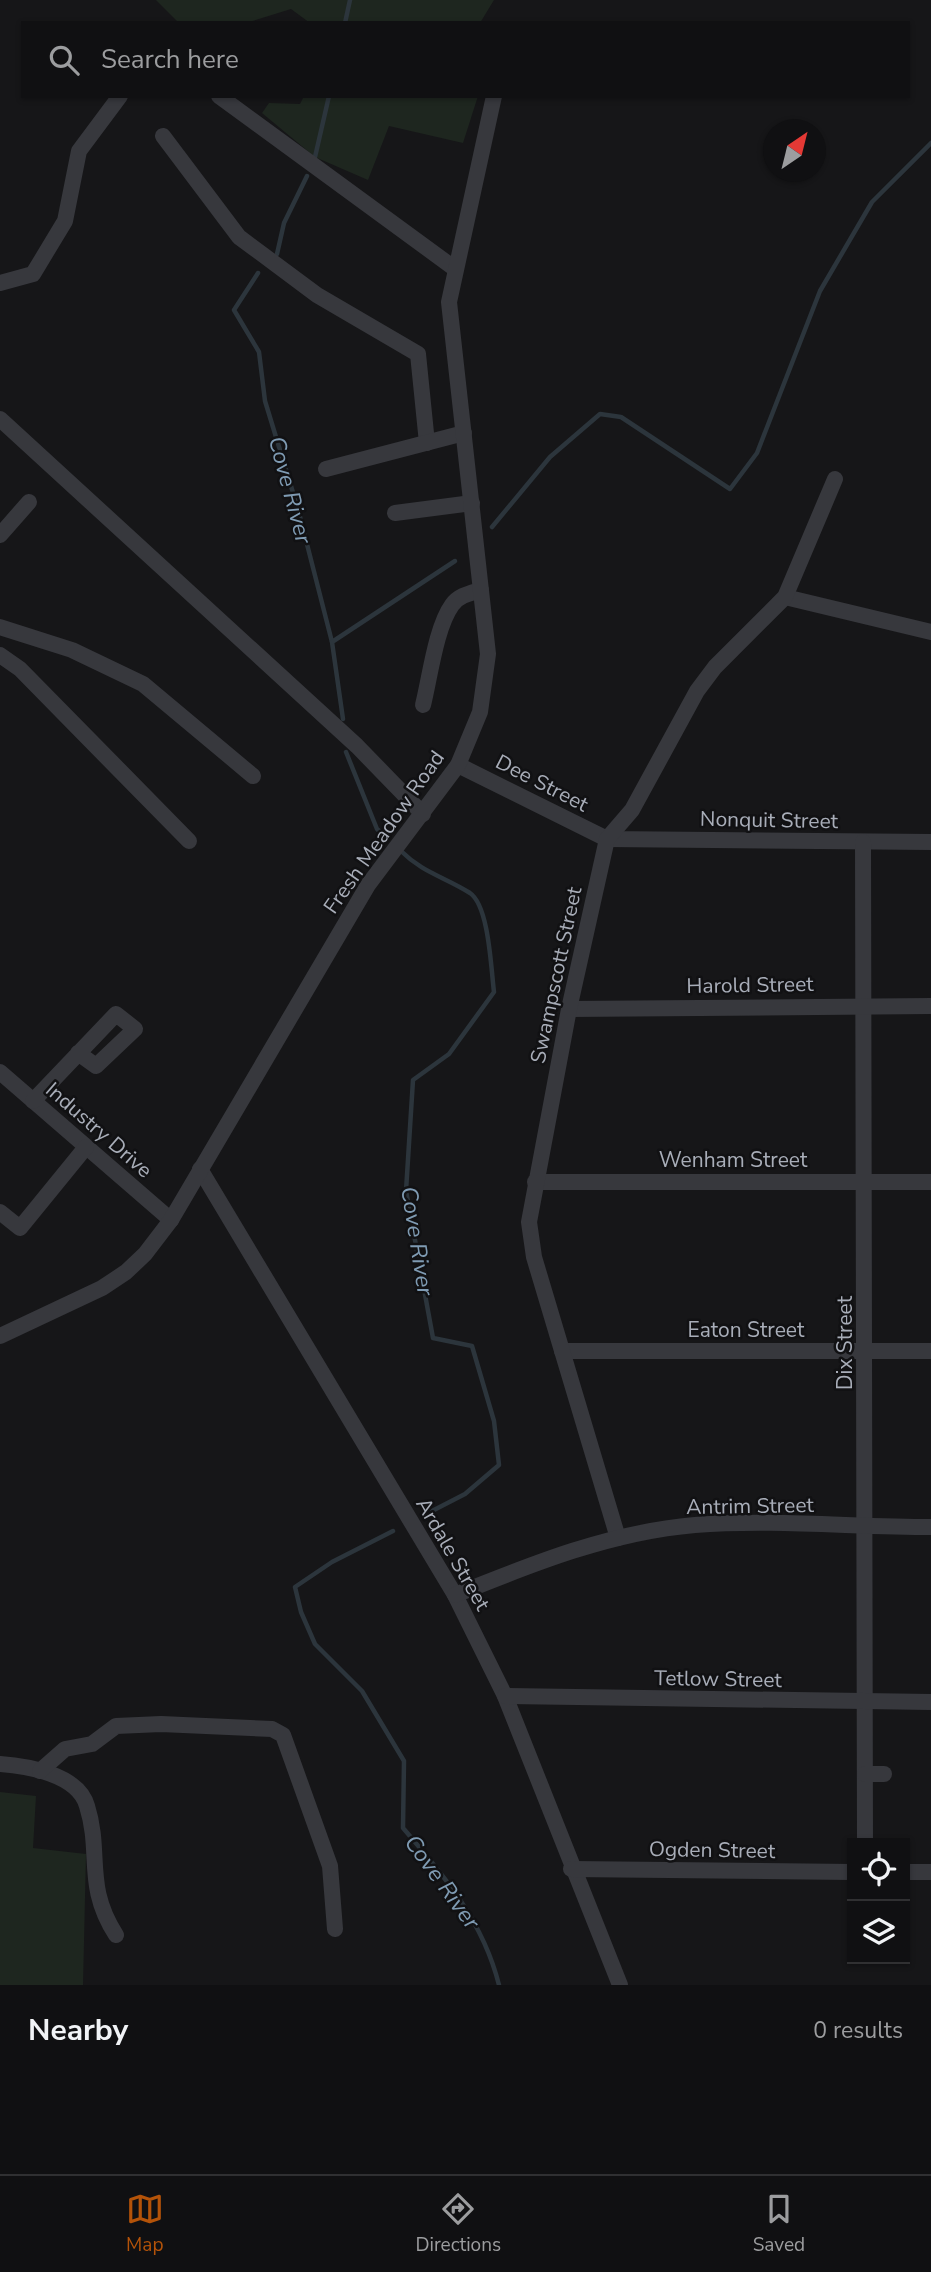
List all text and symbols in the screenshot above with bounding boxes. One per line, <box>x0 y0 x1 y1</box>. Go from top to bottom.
search box <box>21 21 910 98</box>
icon: search <box>45 41 83 79</box>
text: Search here <box>101 42 239 77</box>
north arrow <box>763 119 826 182</box>
water label: Cove River <box>261 433 319 548</box>
street label: Fresh Meadow Road <box>317 745 451 919</box>
street label: Dee Street <box>491 748 594 819</box>
street label: Nonquit Street <box>700 805 839 835</box>
street label: Swampscott Street <box>524 883 589 1066</box>
street label: Harold Street <box>686 970 814 1000</box>
street label: Industry Drive <box>40 1076 158 1184</box>
street label: Wenham Street <box>659 1146 808 1174</box>
water label: Cove River <box>393 1184 441 1298</box>
street label: Dix Street <box>831 1295 859 1390</box>
street label: Eaton Street <box>688 1316 805 1344</box>
street label: Antrim Street <box>686 1491 815 1521</box>
street label: Ardale Street <box>409 1492 497 1616</box>
street label: Tetlow Street <box>654 1664 783 1694</box>
water label: Cove River <box>397 1828 487 1936</box>
street label: Ogden Street <box>649 1835 776 1865</box>
map controls <box>847 1838 910 1964</box>
button: locate <box>847 1838 910 1901</box>
button: layers <box>847 1901 910 1964</box>
text: Nearby <box>28 2010 128 2051</box>
text: 0 results <box>813 2015 903 2046</box>
tab: Map <box>126 2190 164 2258</box>
tab: Directions <box>415 2190 501 2258</box>
tab: Saved <box>753 2190 805 2258</box>

